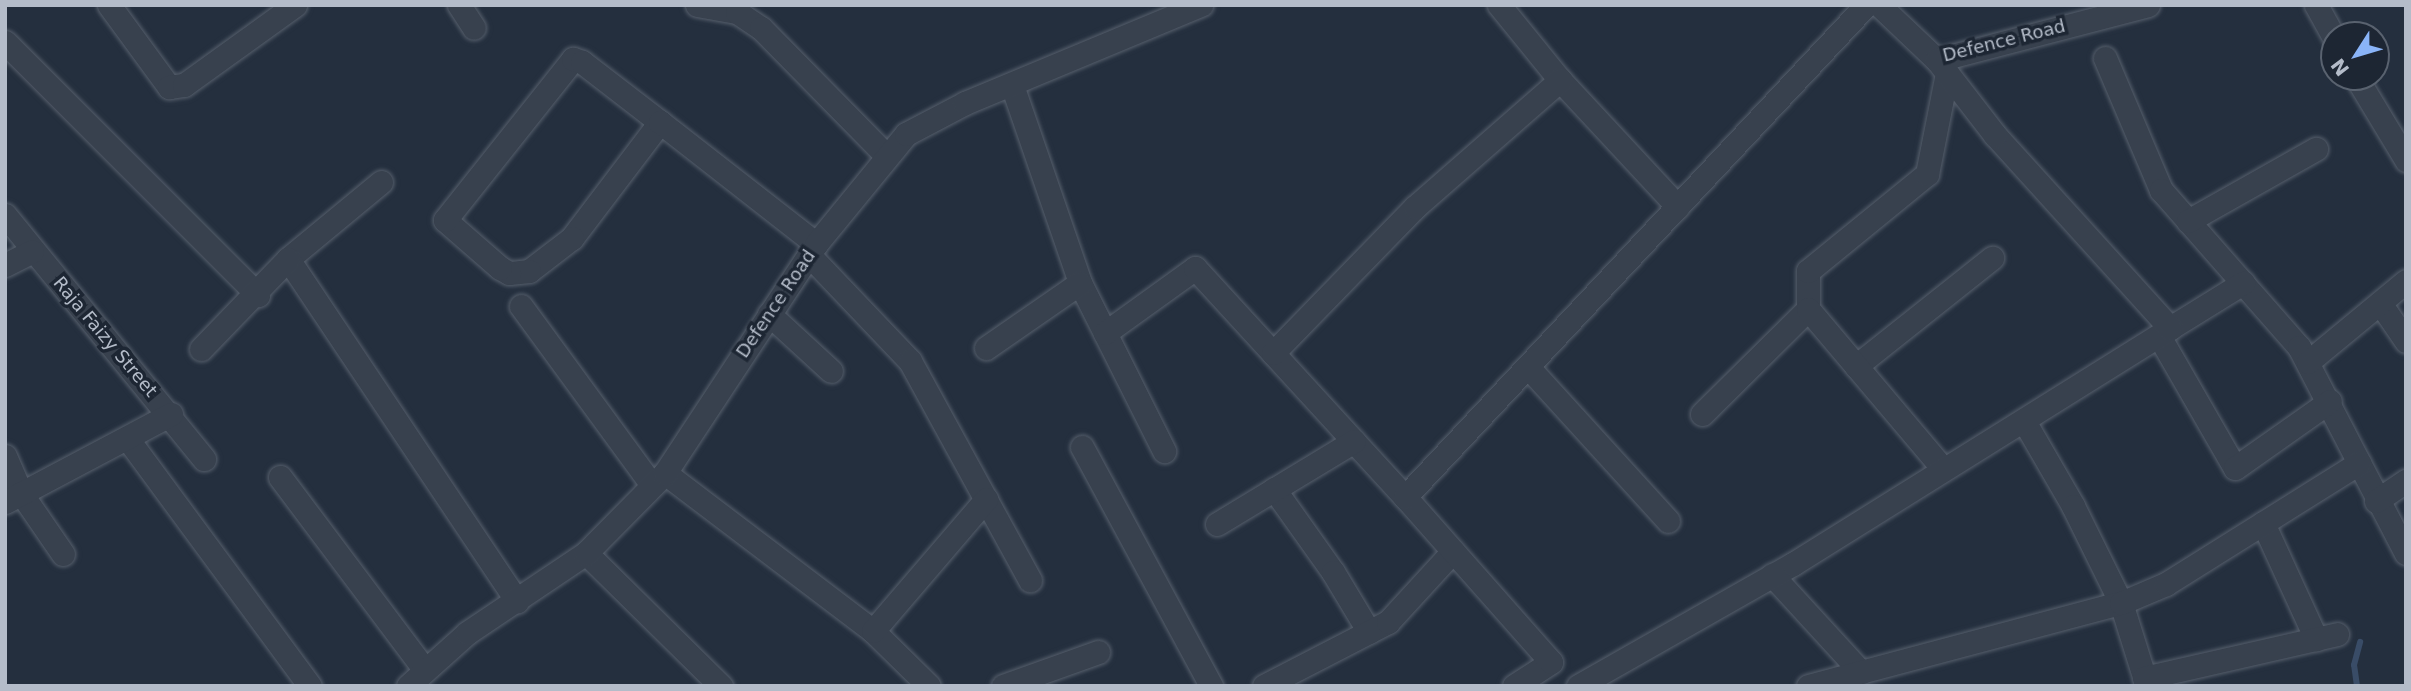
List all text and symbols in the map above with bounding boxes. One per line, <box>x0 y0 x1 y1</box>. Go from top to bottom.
street label: Defence Road <box>1940 15 2068 67</box>
north arrow <box>2320 21 2390 91</box>
text: N <box>2326 54 2353 80</box>
street label: Defence Road <box>732 246 820 362</box>
street label: Raja Faizy Street <box>48 273 162 401</box>

